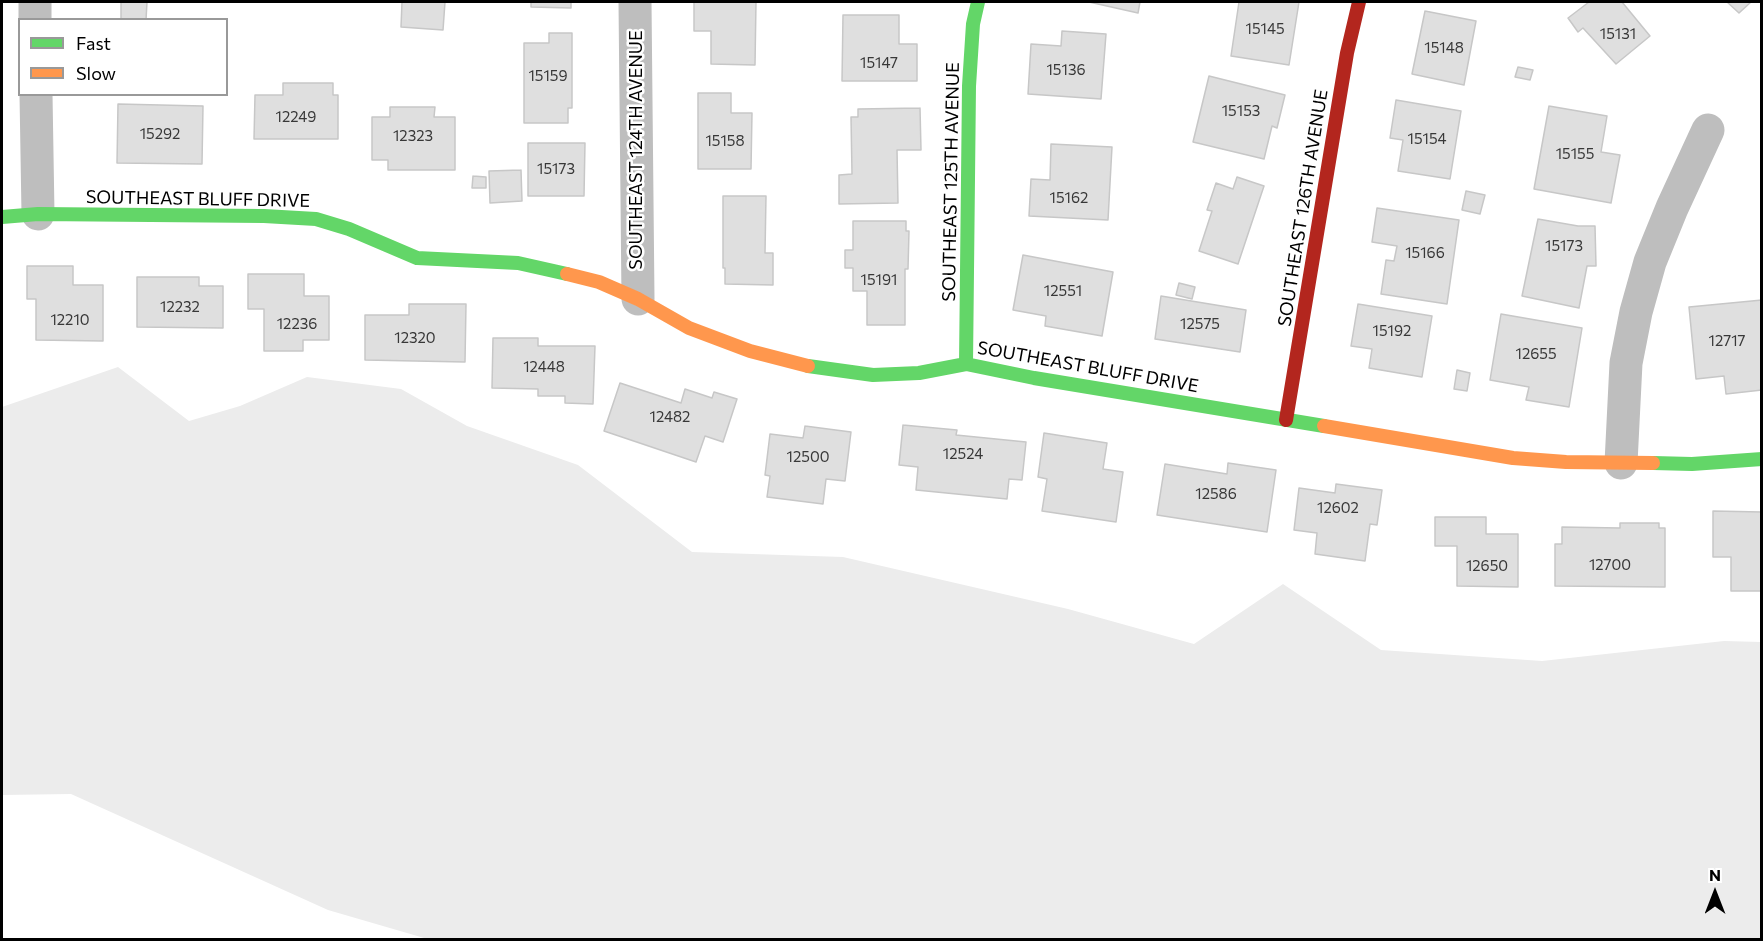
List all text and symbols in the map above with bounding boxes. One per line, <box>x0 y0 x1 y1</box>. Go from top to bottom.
legend <box>18 18 228 96</box>
house number: 15145 <box>1245 20 1285 38</box>
house number: 15131 <box>1600 25 1636 43</box>
street label: SOUTHEAST 124TH AVENUE <box>625 30 647 270</box>
text: Fast <box>76 32 111 54</box>
house number: 15148 <box>1424 39 1464 57</box>
house number: 15147 <box>860 54 898 72</box>
house number: 15136 <box>1046 61 1086 79</box>
text: Slow <box>76 62 116 84</box>
street label: SOUTHEAST 125TH AVENUE <box>938 62 964 302</box>
house number: 15159 <box>528 67 568 85</box>
street label: SOUTHEAST 126TH AVENUE <box>1274 88 1332 328</box>
house number: 15153 <box>1222 102 1260 120</box>
house number: 12249 <box>276 108 316 126</box>
house number: 15292 <box>140 125 180 143</box>
house number: 12323 <box>393 127 433 145</box>
house number: 15154 <box>1407 130 1447 148</box>
house number: 15158 <box>705 132 745 150</box>
house number: 15155 <box>1556 145 1594 163</box>
house number: 15173 <box>537 160 575 178</box>
street label: SOUTHEAST BLUFF DRIVE <box>86 186 310 212</box>
house number: 15162 <box>1050 189 1088 207</box>
house number: 15173 <box>1545 237 1583 255</box>
house number: 15166 <box>1405 244 1445 262</box>
house number: 15191 <box>861 271 897 289</box>
house number: 12551 <box>1044 282 1082 300</box>
house number: 12232 <box>160 298 200 316</box>
house number: 12210 <box>50 311 90 329</box>
house number: 12236 <box>277 315 317 333</box>
house number: 12575 <box>1180 315 1220 333</box>
house number: 15192 <box>1373 322 1411 340</box>
house number: 12320 <box>394 329 436 347</box>
house number: 12717 <box>1709 332 1745 350</box>
street label: SOUTHEAST BLUFF DRIVE <box>976 337 1200 397</box>
house number: 12655 <box>1515 345 1557 363</box>
house number: 12448 <box>523 358 565 376</box>
house number: 12482 <box>650 408 690 426</box>
house number: 12524 <box>943 445 983 463</box>
house number: 12500 <box>787 448 829 466</box>
house number: 12586 <box>1195 485 1237 503</box>
house number: 12602 <box>1317 499 1359 517</box>
house number: 12700 <box>1589 556 1631 574</box>
house number: 12650 <box>1466 557 1508 575</box>
north arrow <box>1685 863 1745 923</box>
text: N <box>1709 865 1721 884</box>

